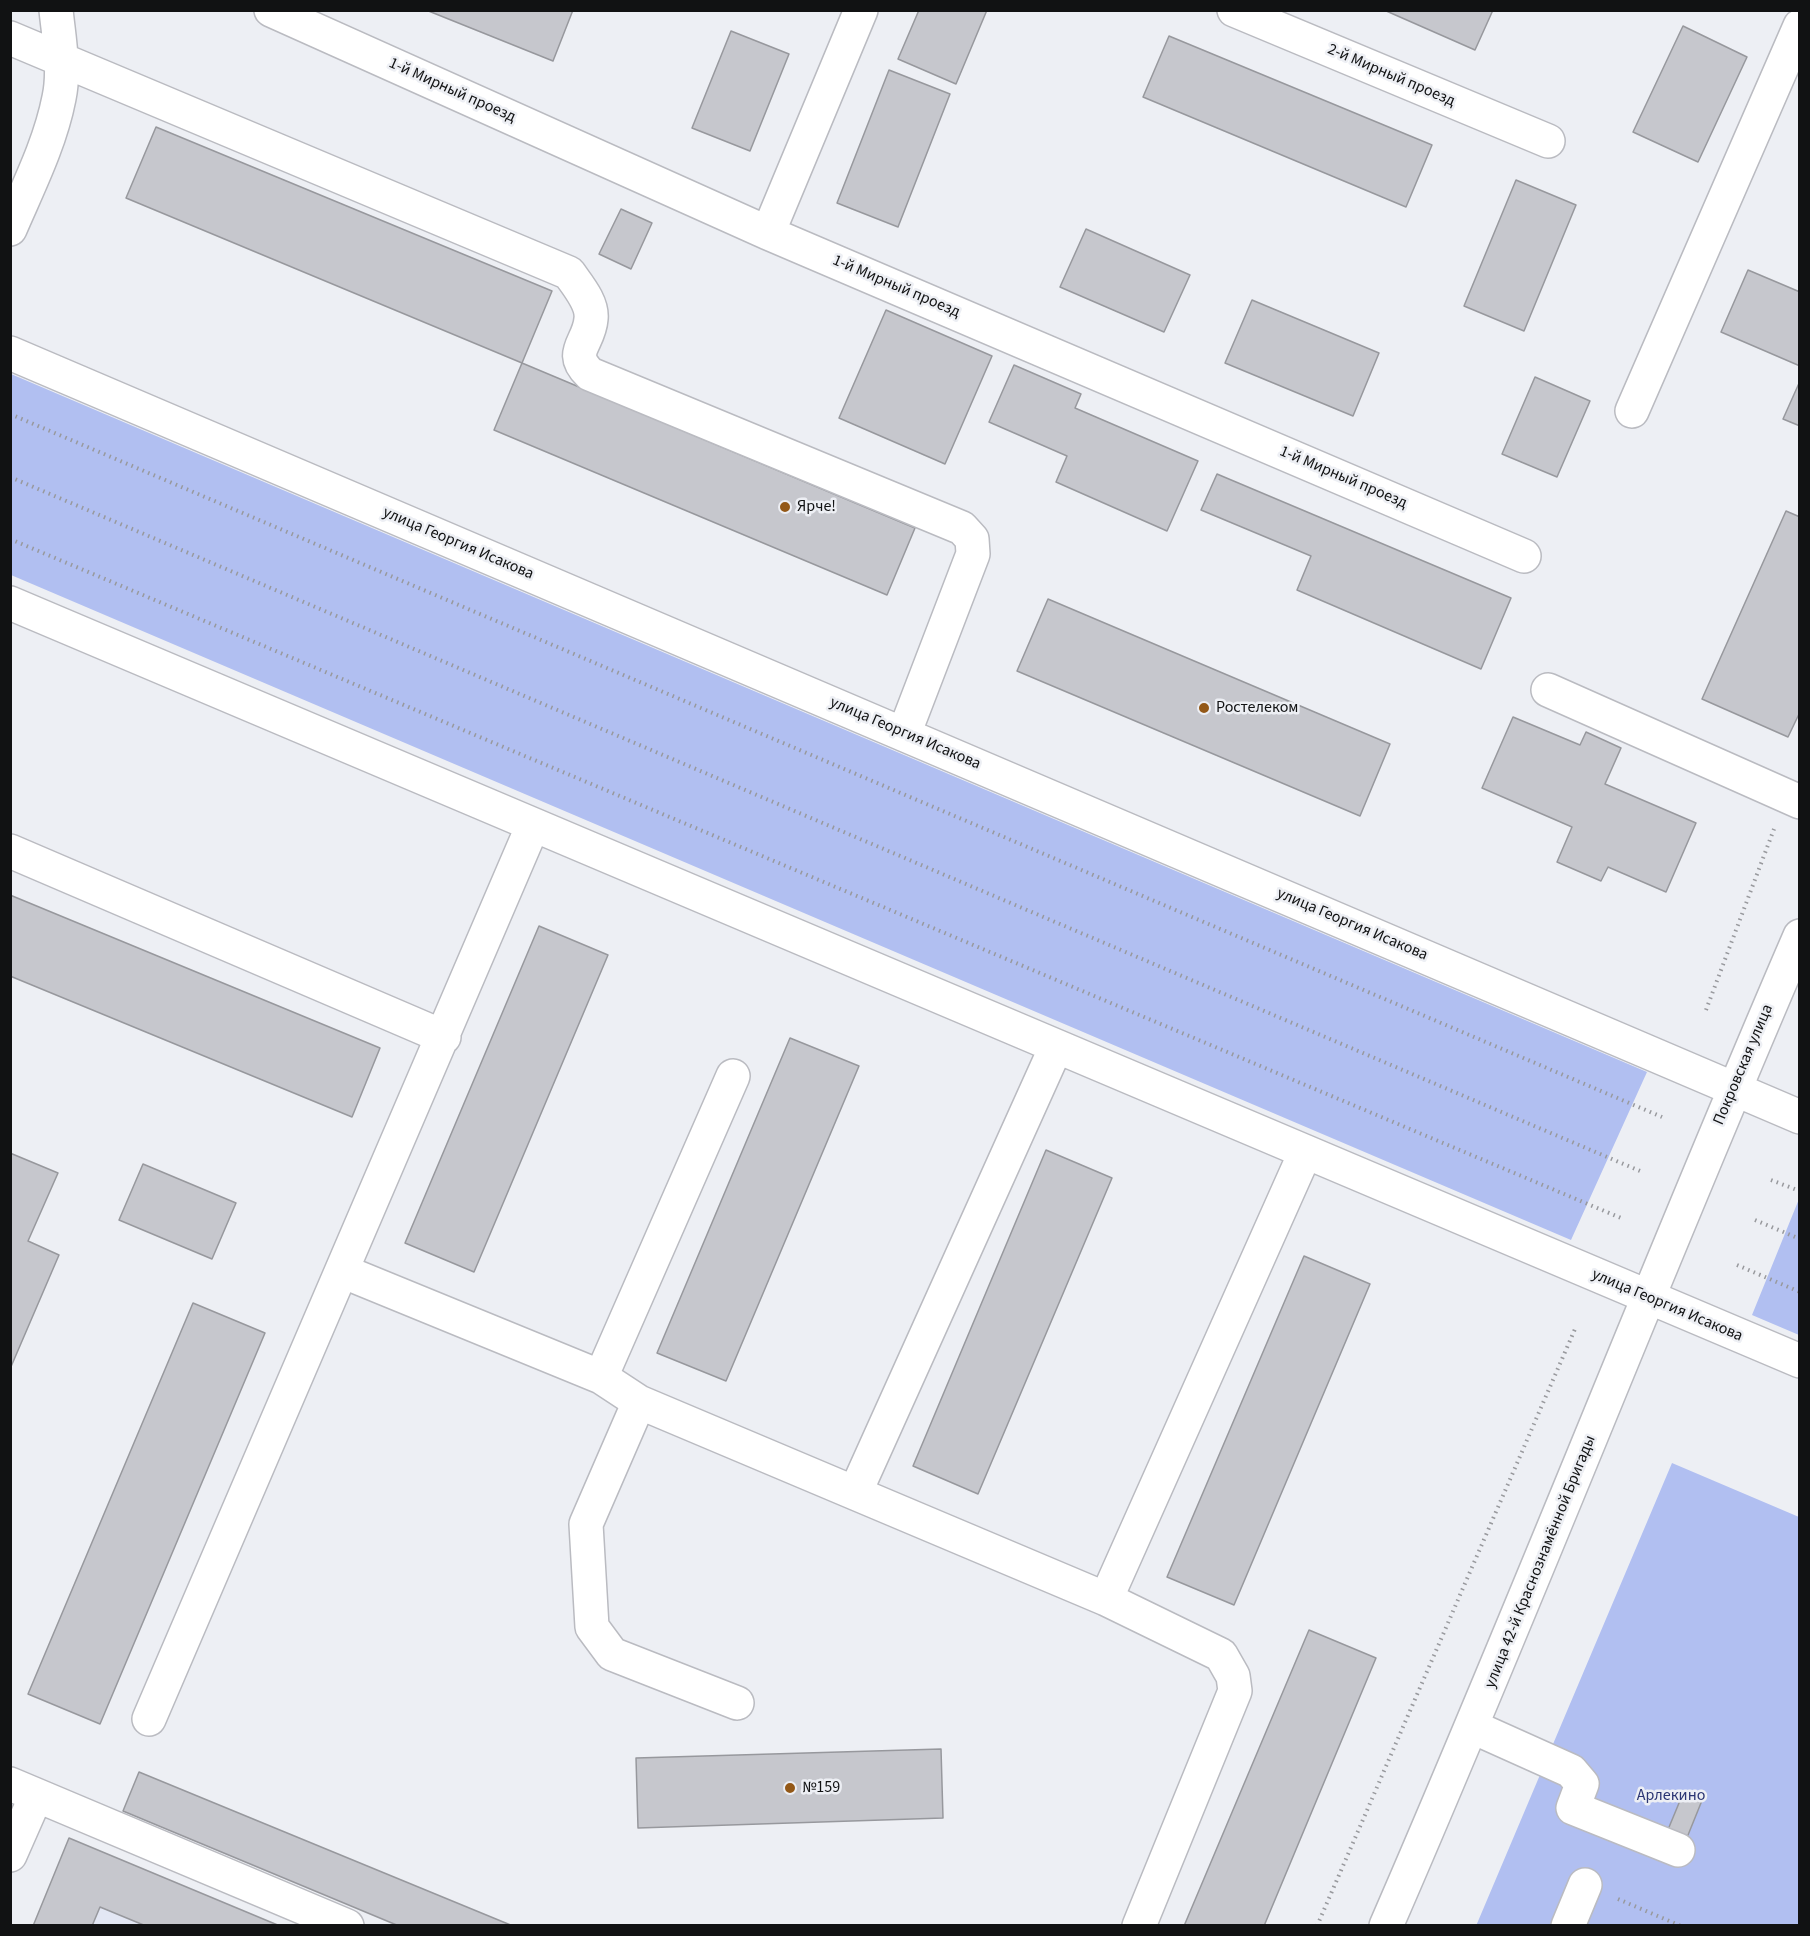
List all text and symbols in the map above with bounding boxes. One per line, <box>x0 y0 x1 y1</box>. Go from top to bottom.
street label: 2-й Мирный проезд <box>1324 40 1458 112</box>
street label: 1-й Мирный проезд <box>386 54 518 128</box>
street label: 1-й Мирный проезд <box>829 251 963 323</box>
street label: 1-й Мирный проезд <box>1276 442 1410 514</box>
place label: Ярче! <box>797 497 836 517</box>
marker: Ярче! <box>778 500 792 514</box>
street label: улица Георгия Исакова <box>380 503 536 585</box>
street label: улица Георгия Исакова <box>827 693 983 775</box>
place label: Ростелеком <box>1216 698 1298 718</box>
marker: Ростелеком <box>1197 701 1211 715</box>
street label: улица Георгия Исакова <box>1274 884 1430 966</box>
street label: Покровская улица <box>1710 1002 1778 1128</box>
street label: улица Георгия Исакова <box>1589 1265 1745 1347</box>
street label: улица 42-й Краснознамённой Бригады <box>1481 1433 1601 1691</box>
place label: №159 <box>802 1778 840 1798</box>
marker: №159 <box>783 1781 797 1795</box>
park label: Арлекино <box>1637 1786 1705 1806</box>

